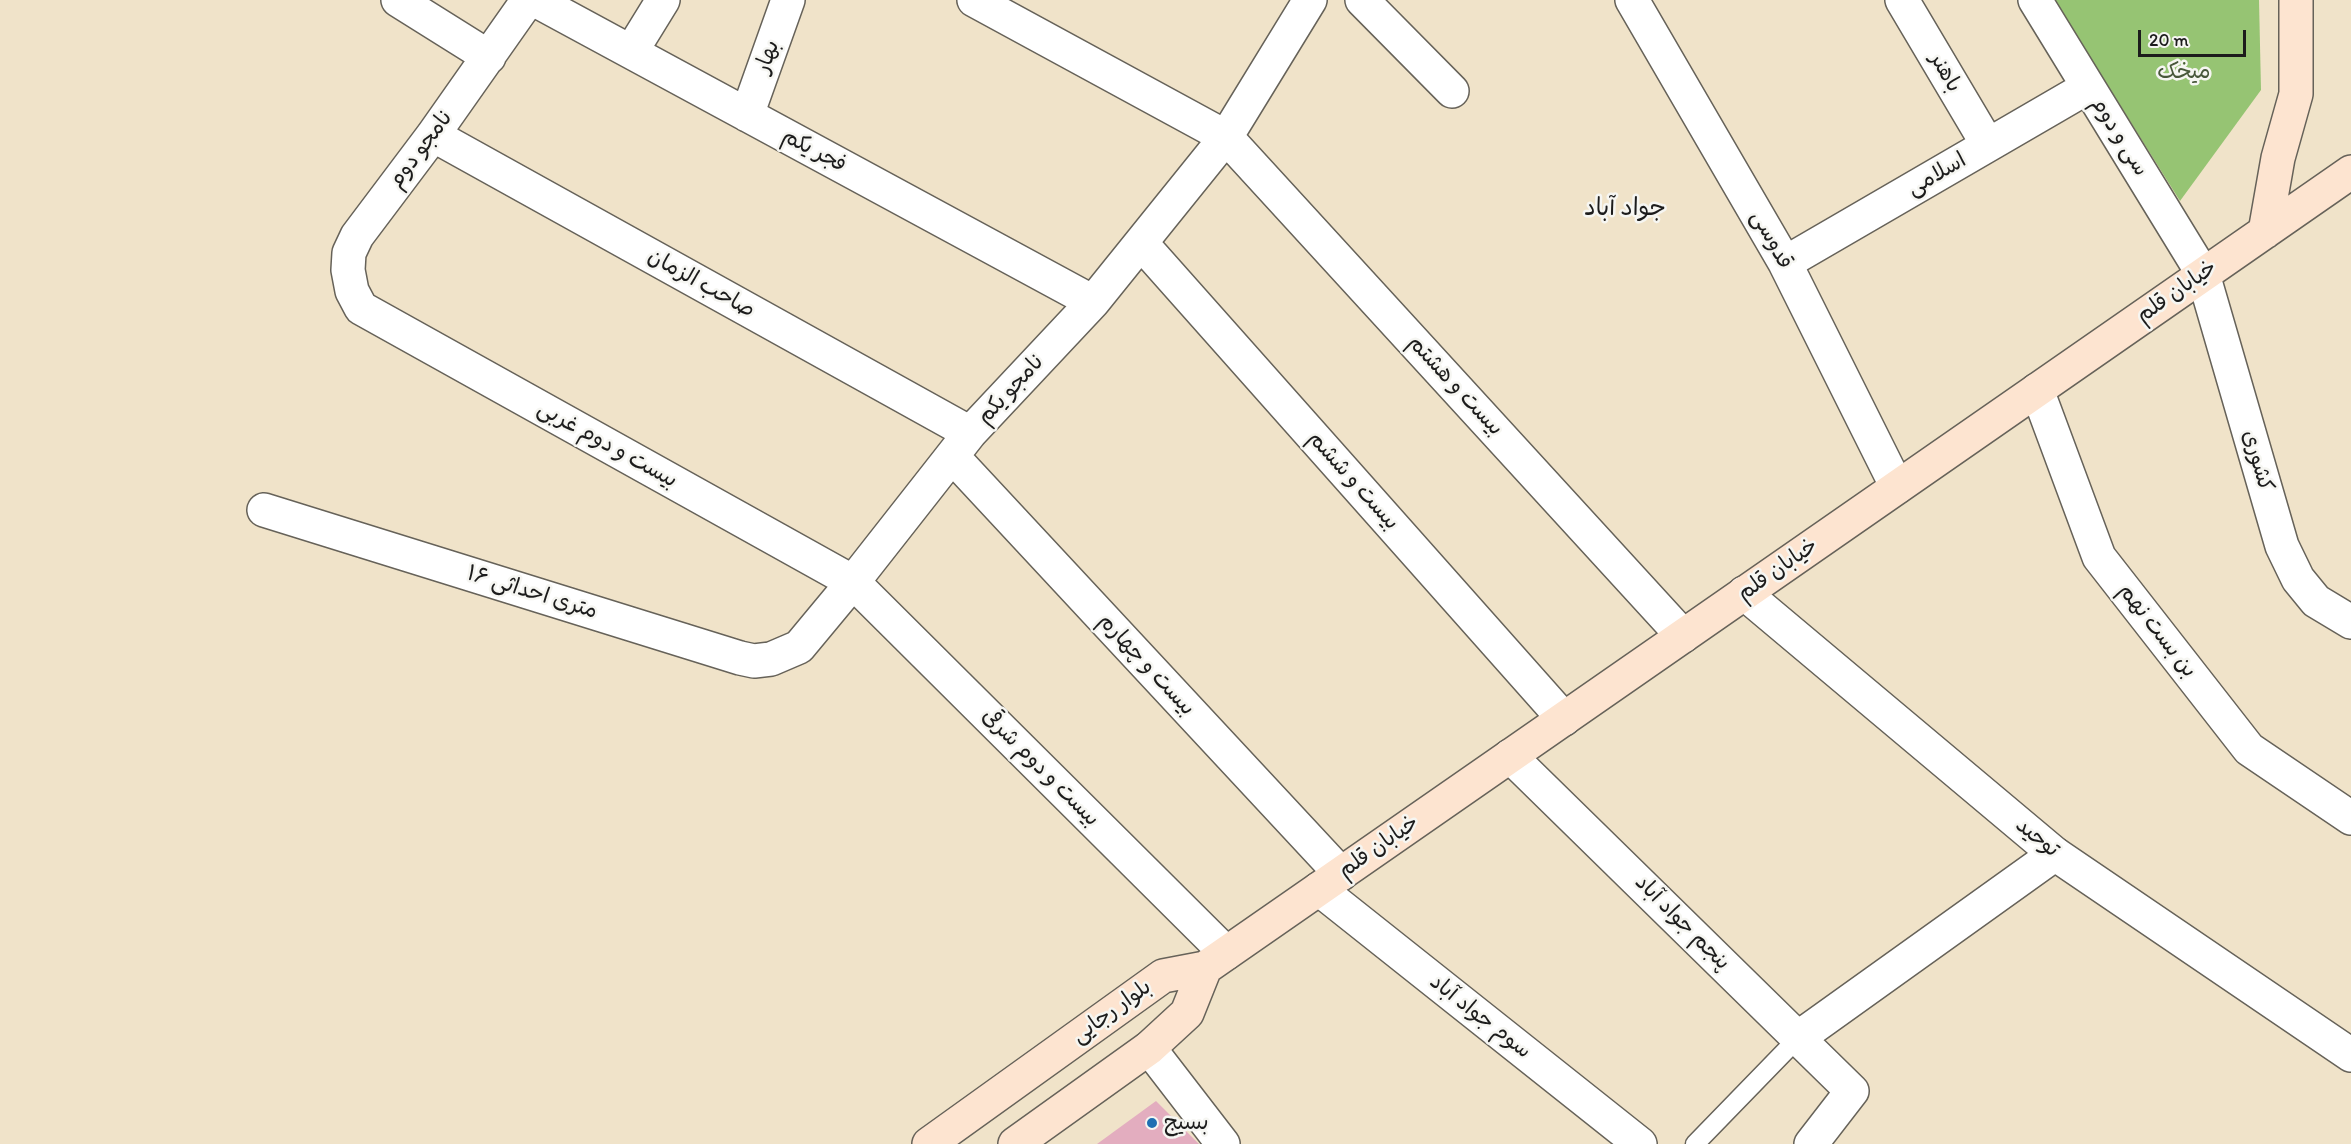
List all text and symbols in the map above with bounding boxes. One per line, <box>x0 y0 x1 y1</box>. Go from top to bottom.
scale bar <box>2141 18 2249 56</box>
text: 20 m <box>2149 29 2189 51</box>
street label: بهار <box>750 37 786 77</box>
street label: باهنر <box>1923 49 1967 97</box>
park label: میخک <box>2157 59 2211 85</box>
street label: سی و دوم <box>2084 93 2154 181</box>
street label: نامجو دوم <box>383 106 459 194</box>
street label: فجر یکم <box>777 123 851 179</box>
street label: اسلامی <box>1903 148 1971 202</box>
district label: جواد آباد <box>1584 195 1666 223</box>
street label: قدوسی <box>1744 206 1798 274</box>
street label: صاحب الزمان <box>643 244 759 324</box>
street label: خیابان قلم <box>2132 255 2222 329</box>
street label: بیست و هشتم <box>1402 330 1508 442</box>
street label: نامجو یکم <box>972 350 1050 430</box>
street label: بیست و دوم غربی <box>532 396 682 494</box>
street label: بیست و ششم <box>1302 426 1404 536</box>
street label: کشوری <box>2236 427 2278 495</box>
street label: خیابان قلم <box>1733 533 1823 607</box>
street label: ۱۶ متری احداثی <box>463 561 601 625</box>
street label: بن بست نهم <box>2112 579 2202 683</box>
street label: بیست و چهارم <box>1092 608 1200 722</box>
street label: بیست و دوم شرقی <box>976 704 1104 832</box>
street label: خیابان قلم <box>1334 810 1424 884</box>
street label: توحید <box>2010 812 2064 864</box>
street label: پنجم جواد آباد <box>1629 870 1735 976</box>
street label: سوم جواد آباد <box>1424 969 1536 1065</box>
street label: بلوار رجایی <box>1067 974 1157 1050</box>
place label: بسیج <box>1164 1110 1209 1136</box>
marker: بسیج <box>1145 1116 1159 1130</box>

